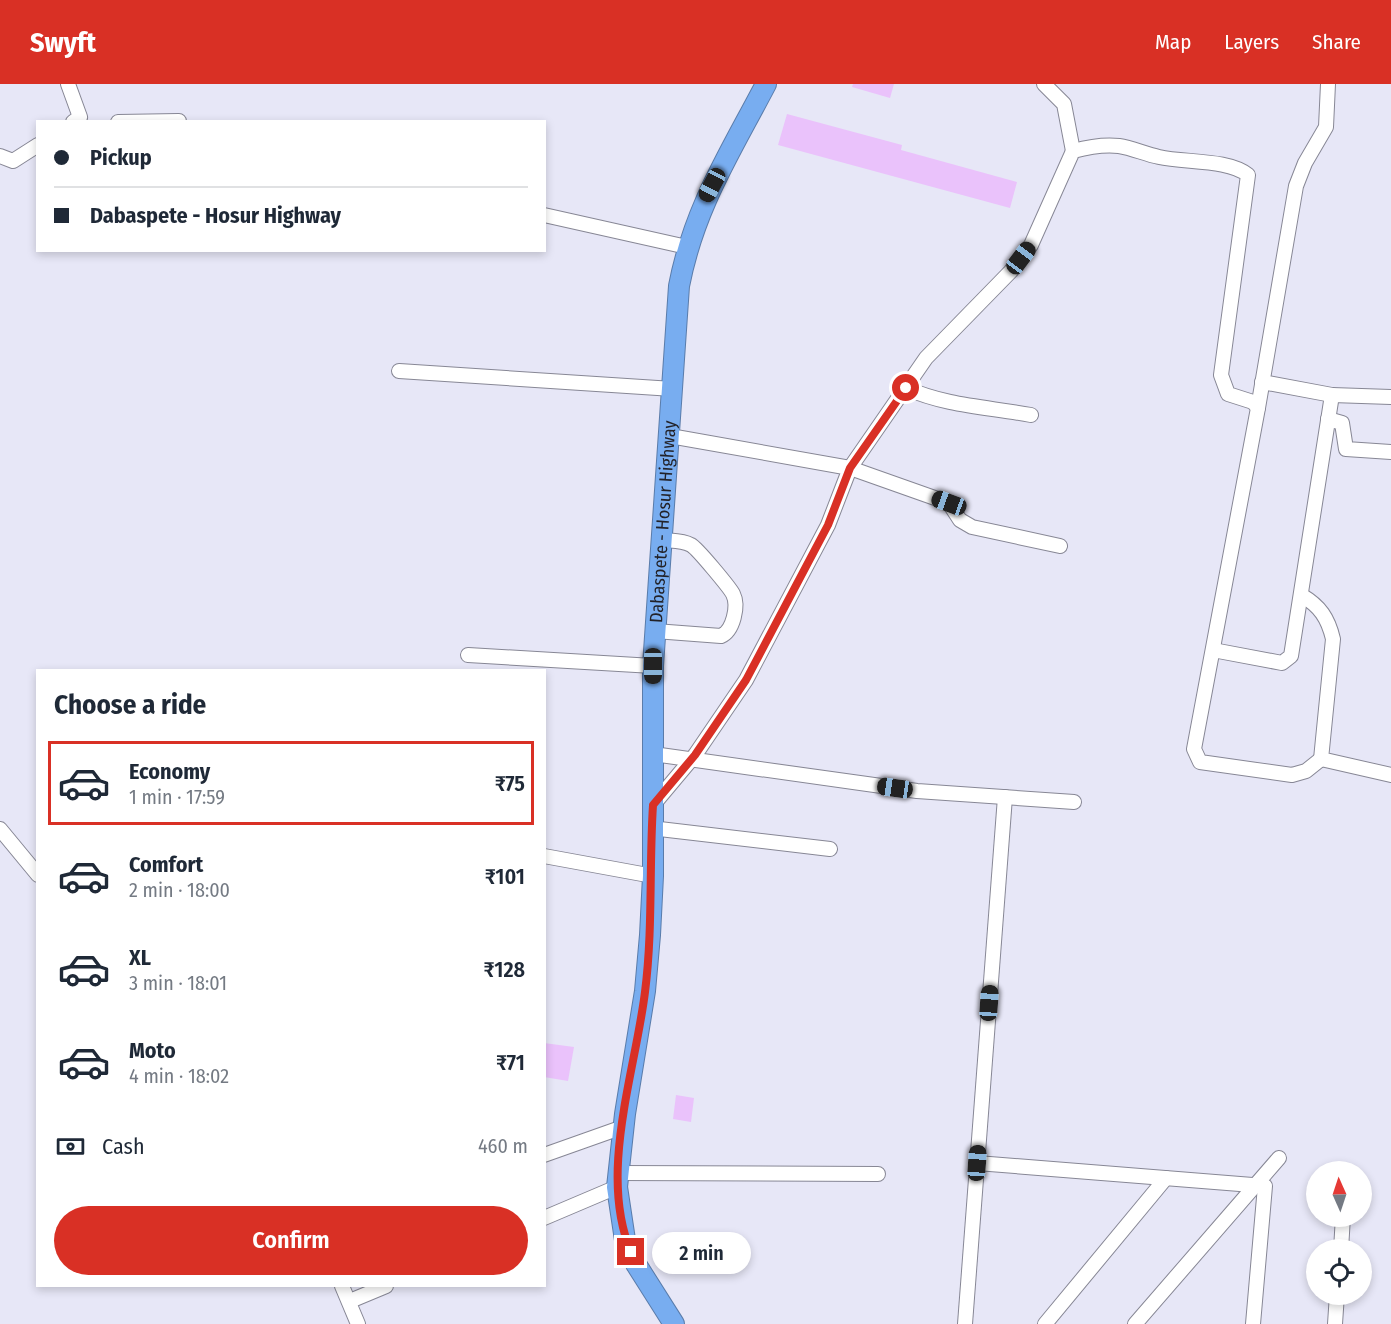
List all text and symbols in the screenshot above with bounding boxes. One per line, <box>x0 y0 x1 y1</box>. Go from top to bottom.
text: Swyft <box>30 26 96 59</box>
text: Map <box>1155 29 1191 55</box>
text: Layers <box>1224 29 1279 55</box>
text: Share <box>1312 29 1361 55</box>
text: Pickup <box>90 144 152 171</box>
car <box>696 165 728 205</box>
text: Dabaspete - Hosur Highway <box>90 202 341 229</box>
car <box>1003 238 1039 278</box>
route start <box>892 374 919 401</box>
street label: Dabaspete - Hosur Highway <box>645 420 681 624</box>
car <box>929 488 969 518</box>
car <box>644 648 662 684</box>
text: Choose a ride <box>54 689 206 721</box>
icon: car <box>57 756 111 810</box>
text: Economy <box>129 758 210 785</box>
text: ₹75 <box>495 770 525 797</box>
car <box>876 777 914 799</box>
text: 1 min · 17:59 <box>129 785 225 809</box>
icon: car <box>57 849 111 903</box>
text: Comfort <box>129 851 203 878</box>
text: ₹101 <box>485 863 525 890</box>
text: 2 min · 18:00 <box>129 878 230 902</box>
icon: car <box>57 942 111 996</box>
text: XL <box>129 944 151 971</box>
text: ₹128 <box>484 956 525 983</box>
text: 3 min · 18:01 <box>129 971 227 995</box>
car <box>979 984 999 1022</box>
icon: car <box>57 1035 111 1089</box>
text: Moto <box>129 1037 176 1064</box>
text: ₹71 <box>496 1049 525 1076</box>
text: 4 min · 18:02 <box>129 1064 229 1088</box>
icon: cash <box>54 1130 87 1163</box>
text: Cash <box>102 1133 145 1160</box>
text: 460 m <box>478 1134 528 1158</box>
car <box>967 1144 987 1182</box>
north arrow <box>1306 1161 1372 1227</box>
map controls <box>1306 1161 1372 1305</box>
button: Confirm <box>54 1206 528 1275</box>
callout: 2 min <box>652 1231 751 1273</box>
route end <box>617 1238 644 1265</box>
button: locate <box>1306 1239 1372 1305</box>
text: 2 min <box>679 1241 724 1265</box>

